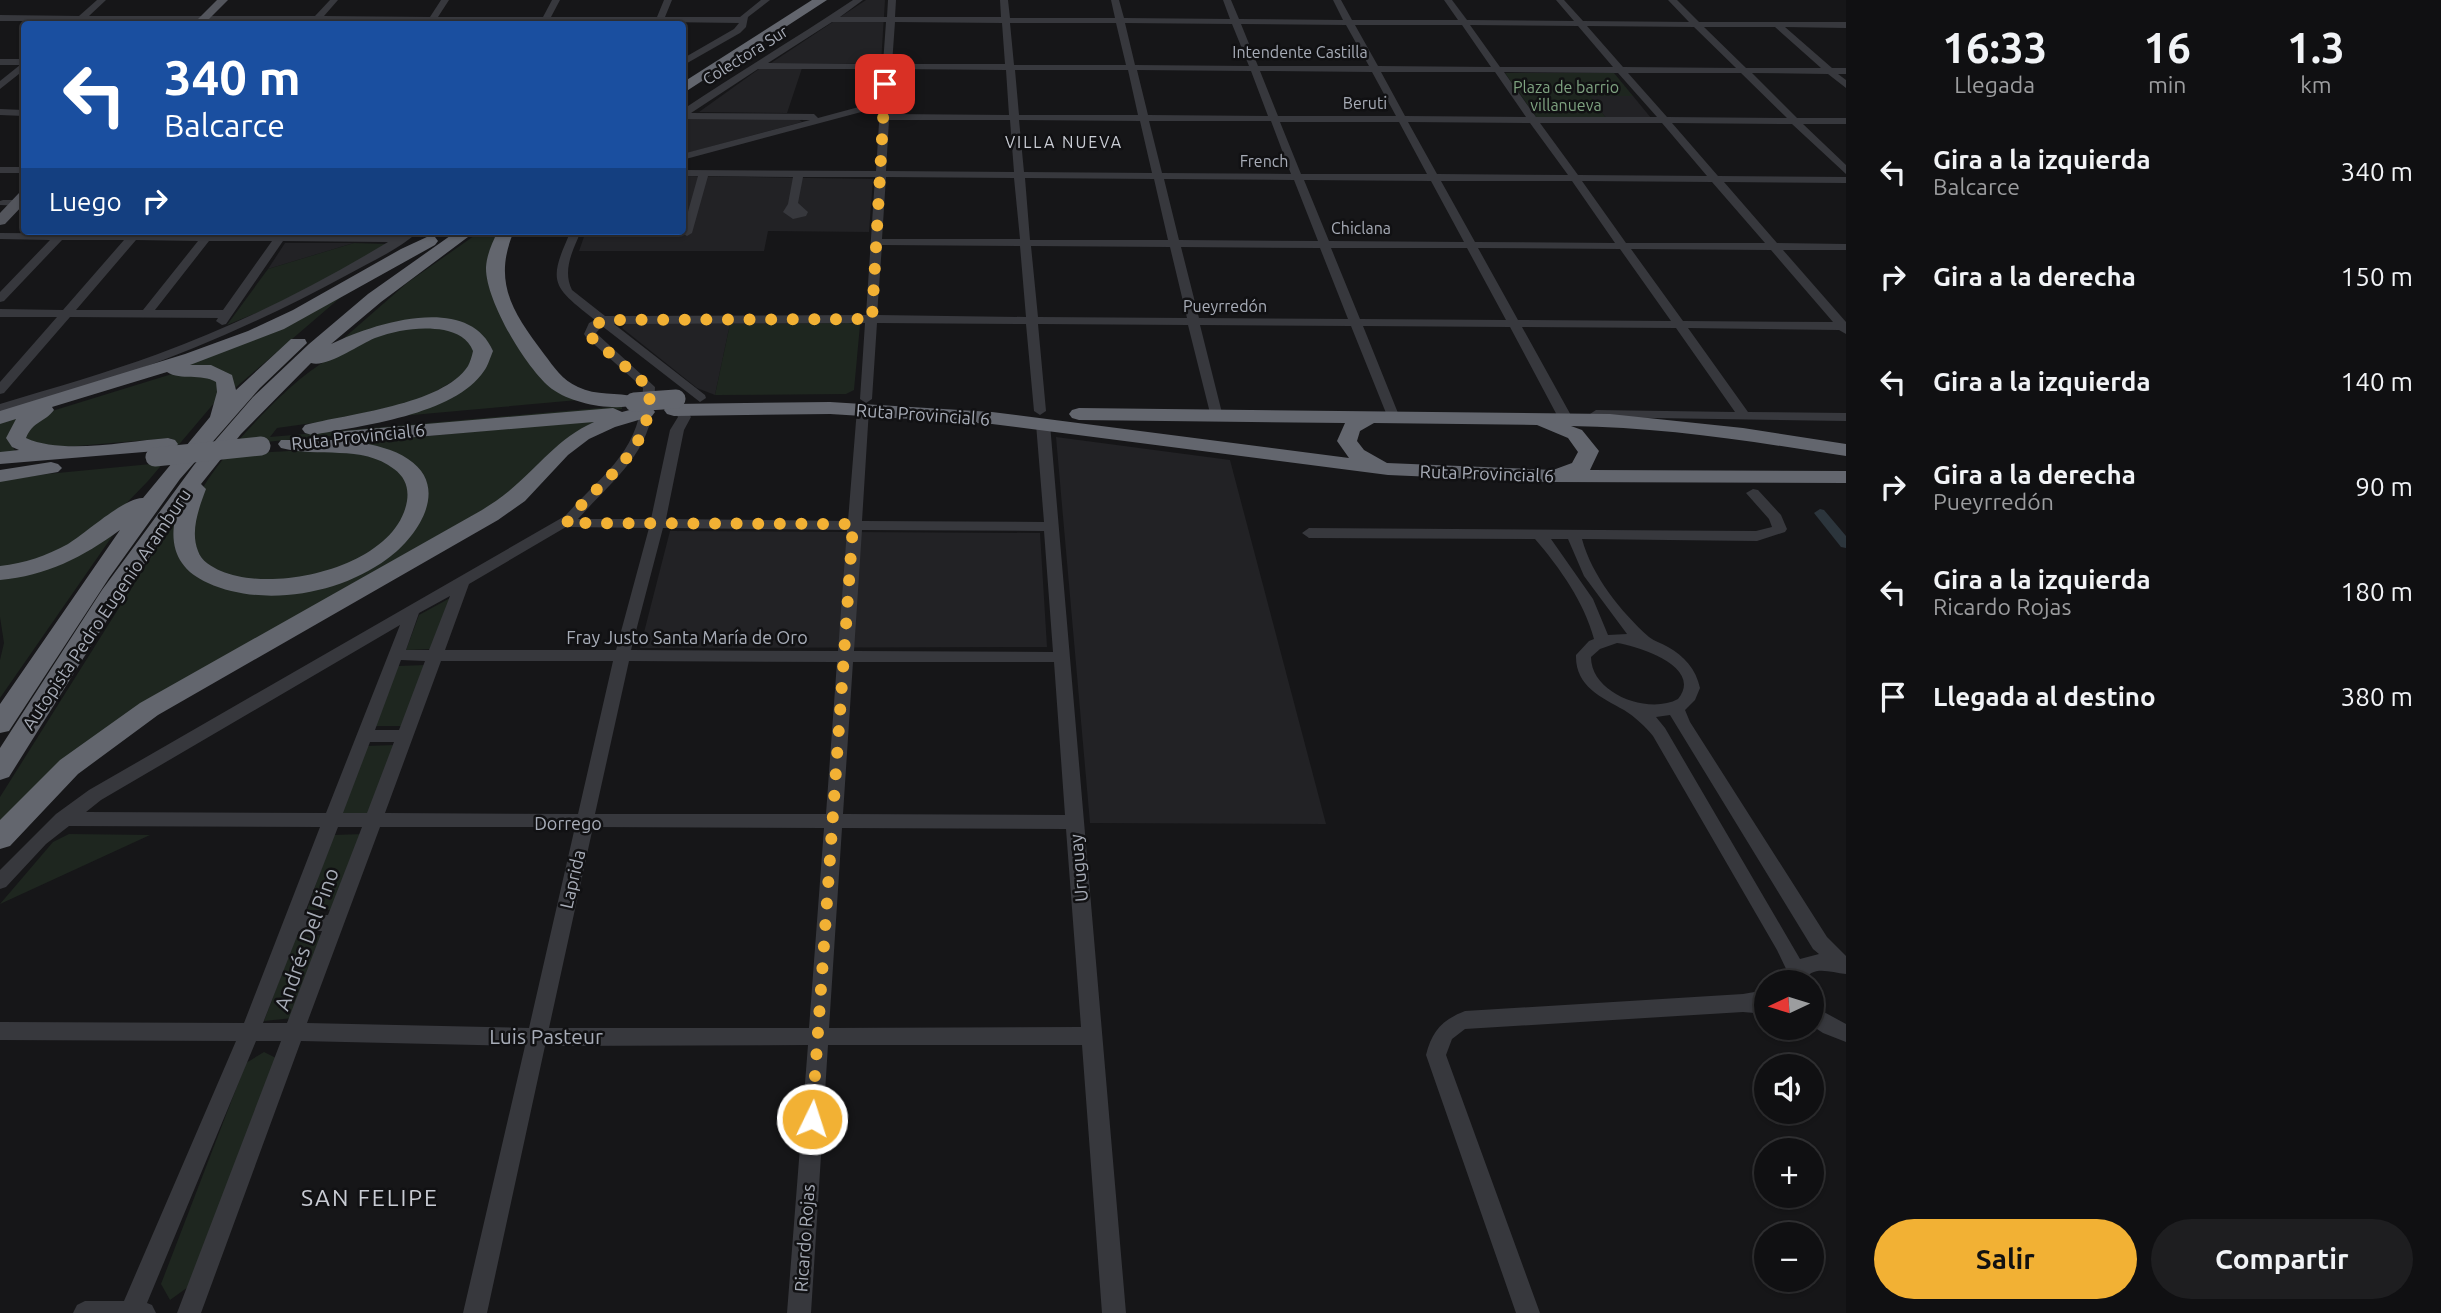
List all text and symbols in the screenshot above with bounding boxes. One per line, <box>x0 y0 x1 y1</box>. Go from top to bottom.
street label: Colectora Sur <box>699 22 791 88</box>
text: 16:33 <box>1942 24 2047 71</box>
text: 16 <box>2143 24 2191 71</box>
text: 1.3 <box>2287 24 2345 71</box>
street label: Intendente Castilla <box>1232 43 1368 61</box>
icon: left <box>49 49 140 140</box>
text: 340 m <box>164 49 301 104</box>
pin <box>855 54 915 114</box>
icon: arrive <box>866 65 904 103</box>
text: Llegada <box>1954 72 2035 97</box>
text: min <box>2148 72 2186 97</box>
text: km <box>2300 72 2332 97</box>
park label: Plaza de barrio villanueva <box>1513 78 1619 114</box>
street label: Beruti <box>1343 94 1387 112</box>
text: Balcarce <box>164 107 285 143</box>
district label: VILLA NUEVA <box>1005 133 1123 151</box>
text: Gira a la izquierda <box>1933 145 2151 174</box>
street label: French <box>1240 152 1288 170</box>
icon: left <box>1874 153 1912 191</box>
text: 340 m <box>2341 157 2413 186</box>
text: Balcarce <box>1933 174 2020 199</box>
icon: right <box>136 182 174 220</box>
text: Luego <box>49 187 122 216</box>
street label: Chiclana <box>1331 219 1391 237</box>
icon: right <box>1874 258 1912 296</box>
text: Gira a la derecha <box>1933 262 2136 291</box>
text: 150 m <box>2341 262 2413 291</box>
street label: Pueyrredón <box>1183 297 1267 315</box>
icon: left <box>1874 363 1912 401</box>
text: Gira a la izquierda <box>1933 367 2151 396</box>
text: 140 m <box>2341 367 2413 396</box>
street label: Ruta Provincial 6 <box>855 399 991 429</box>
street label: Ruta Provincial 6 <box>290 419 426 453</box>
text: Gira a la derecha <box>1933 460 2136 489</box>
street label: Ruta Provincial 6 <box>1419 461 1555 485</box>
icon: right <box>1874 468 1912 506</box>
text: 90 m <box>2355 472 2413 501</box>
street label: Autopista Pedro Eugenio Aramburu <box>18 485 194 733</box>
text: Pueyrredón <box>1933 489 2054 514</box>
text: Gira a la izquierda <box>1933 565 2151 594</box>
icon: left <box>1874 573 1912 611</box>
text: 180 m <box>2341 577 2413 606</box>
text: Ricardo Rojas <box>1933 594 2071 619</box>
street label: Fray Justo Santa María de Oro <box>566 627 808 647</box>
icon: arrive <box>1874 678 1912 716</box>
text: Llegada al destino <box>1933 682 2156 711</box>
text: 380 m <box>2341 682 2413 711</box>
street label: Dorrego <box>534 813 602 833</box>
street label: Uruguay <box>1065 833 1091 903</box>
street label: Laprida <box>556 848 588 910</box>
street label: Andrés Del Pino <box>269 864 343 1014</box>
north arrow <box>1754 970 1824 1040</box>
map controls <box>1754 970 1824 1292</box>
street label: Luis Pasteur <box>489 1024 603 1048</box>
button: sound <box>1754 1054 1824 1124</box>
position arrow <box>775 1082 849 1156</box>
button: + <box>1754 1138 1824 1208</box>
street label: Ricardo Rojas <box>790 1183 818 1293</box>
district label: SAN FELIPE <box>301 1185 439 1210</box>
button: Salir <box>1874 1219 2137 1299</box>
button: Compartir <box>2151 1219 2413 1299</box>
button: − <box>1754 1222 1824 1292</box>

